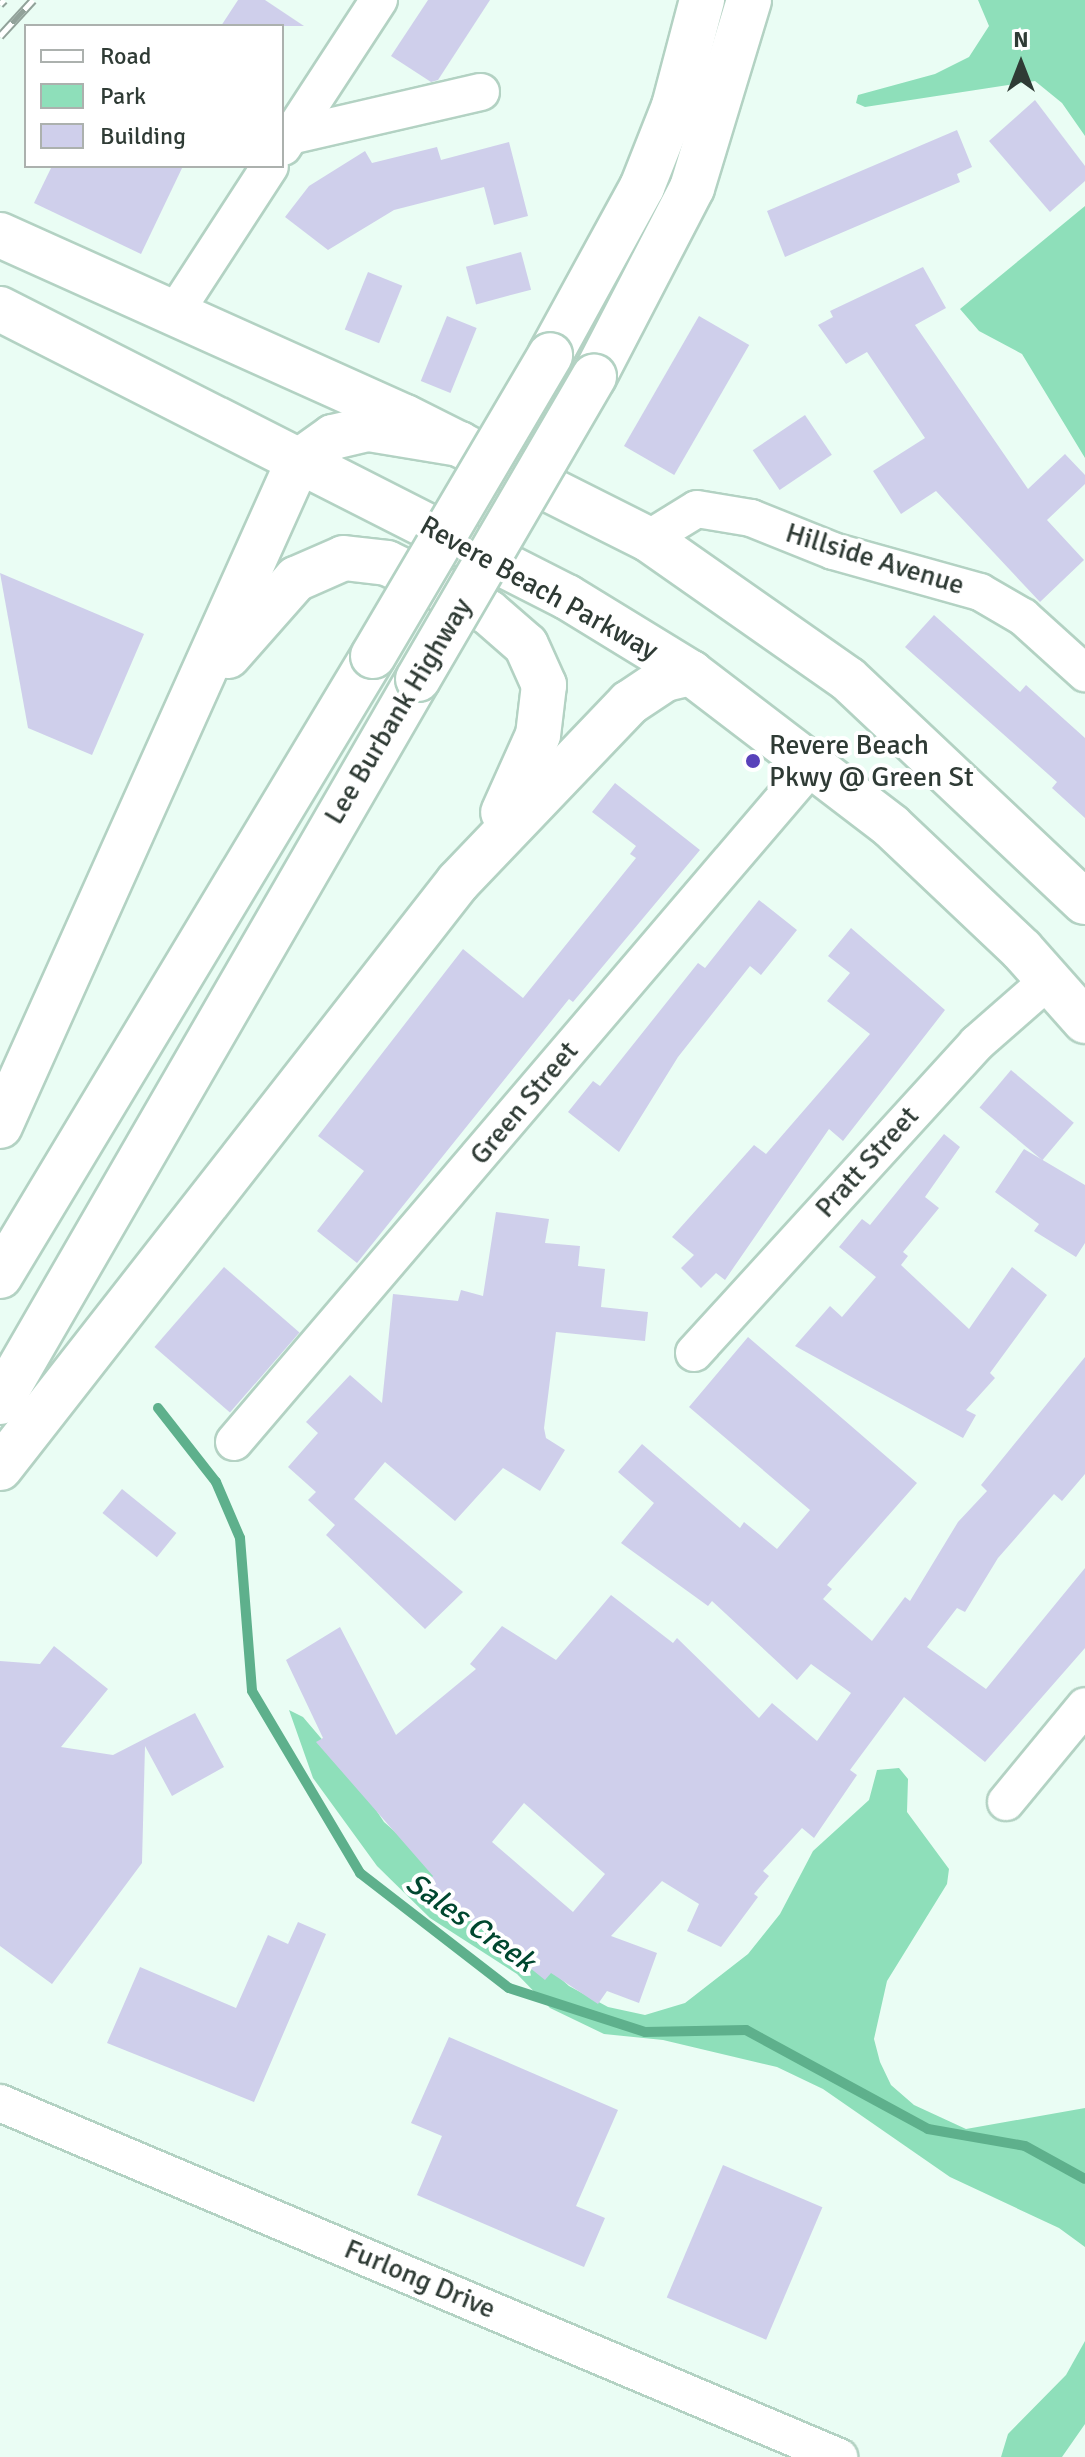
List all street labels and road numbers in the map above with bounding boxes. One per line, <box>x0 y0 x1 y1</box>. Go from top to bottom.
street label: Revere Beach Parkway <box>414 509 664 667</box>
street label: Hillside Avenue <box>782 516 968 602</box>
street label: Lee Burbank Highway <box>317 592 479 830</box>
street label: Green Street <box>463 1035 585 1171</box>
street label: Pratt Street <box>808 1099 926 1225</box>
street label: Furlong Drive <box>339 2232 501 2326</box>

